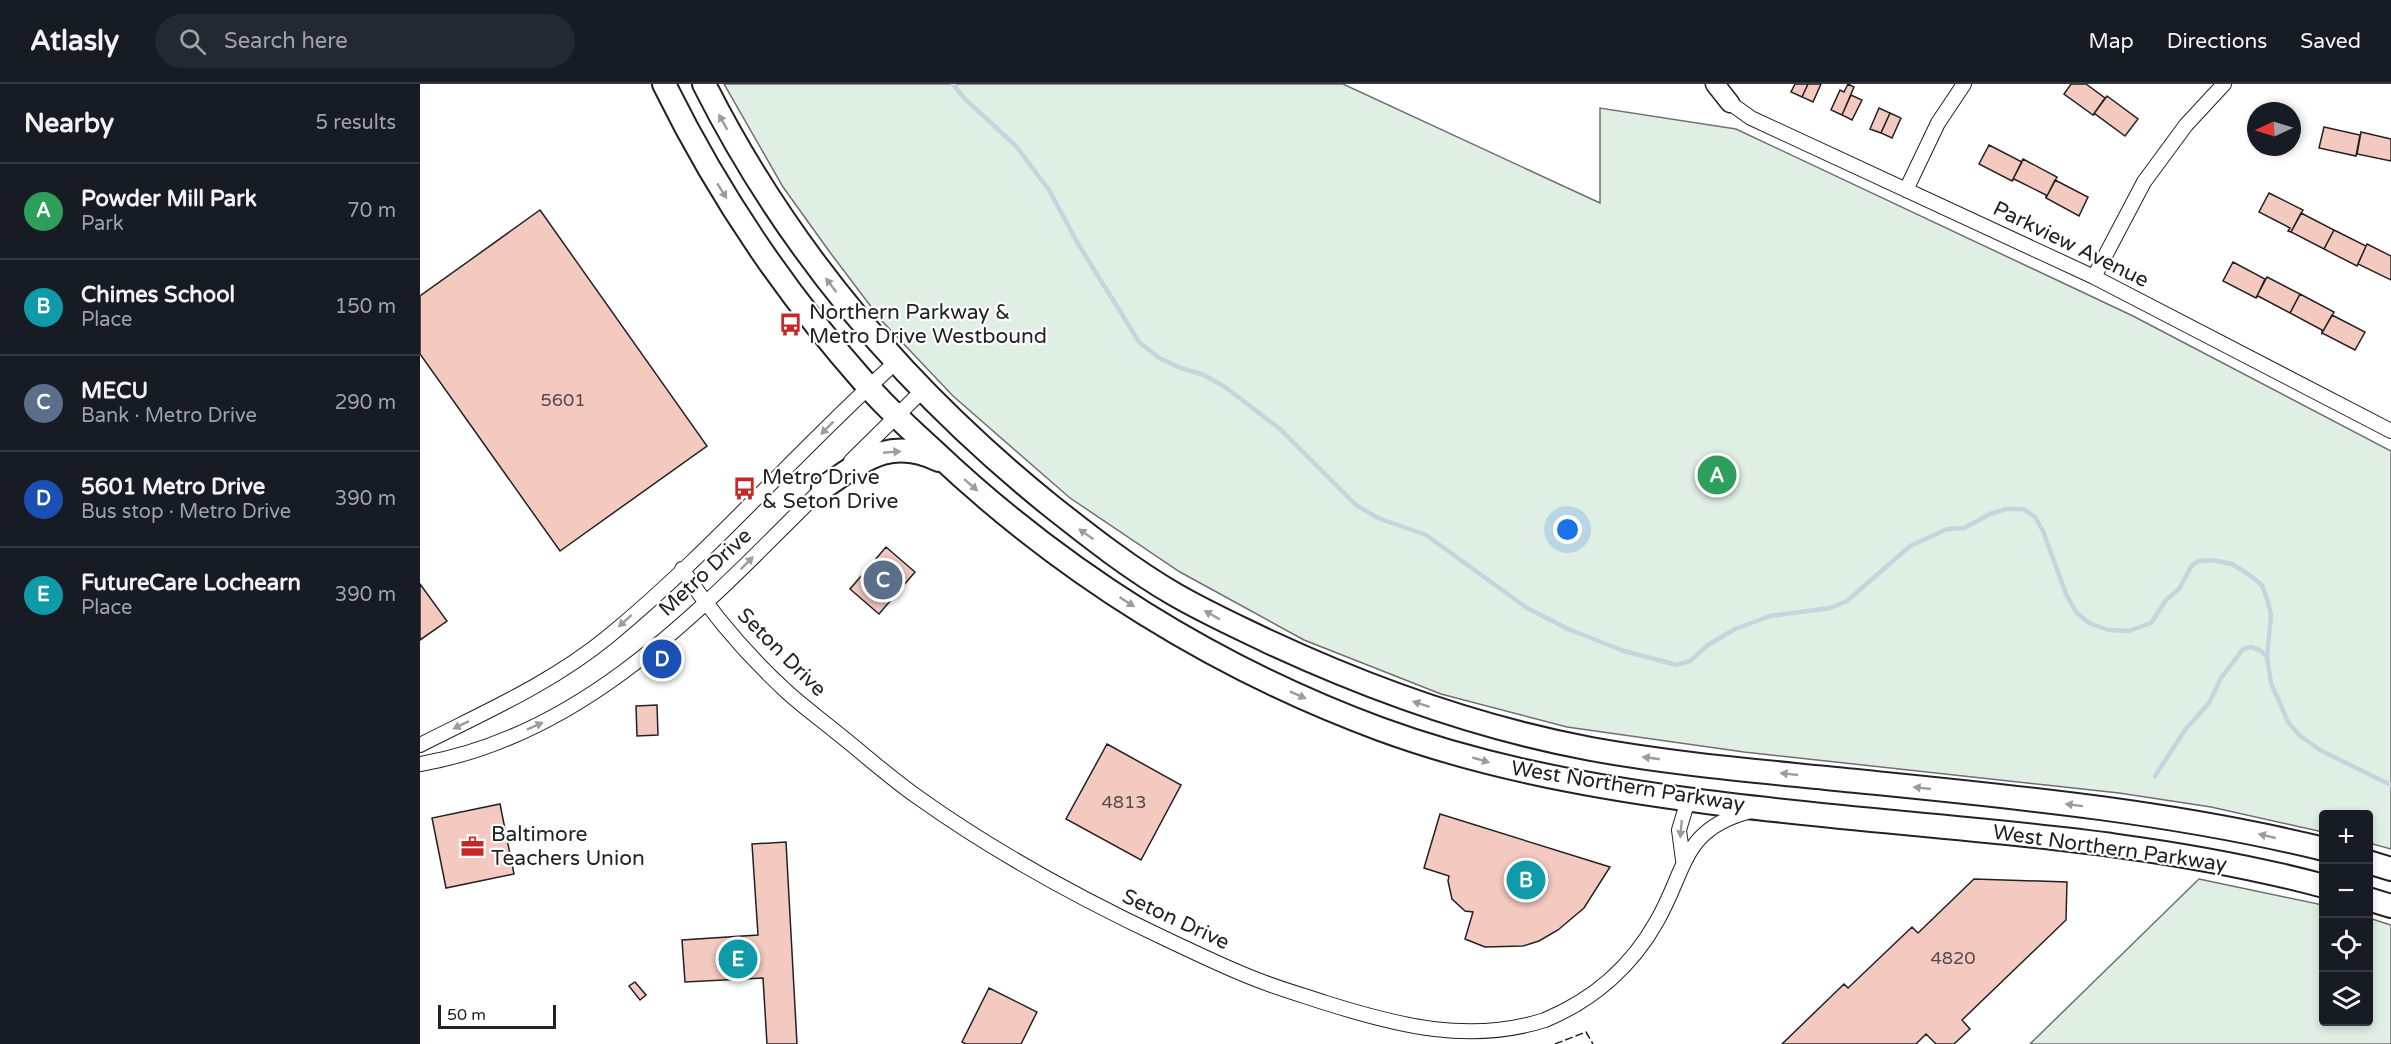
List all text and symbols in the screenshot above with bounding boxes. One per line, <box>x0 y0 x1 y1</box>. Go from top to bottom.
search box <box>155 14 575 68</box>
text: Atlasly <box>30 24 119 58</box>
icon: search <box>176 25 209 58</box>
text: Search here <box>224 28 348 54</box>
text: Map <box>2088 29 2134 54</box>
text: Directions <box>2167 29 2267 54</box>
text: Saved <box>2300 29 2361 54</box>
north arrow <box>2247 102 2301 156</box>
text: Nearby <box>24 108 114 139</box>
text: 5 results <box>316 111 396 135</box>
one-way arrow <box>718 114 729 130</box>
one-way arrow <box>716 182 728 198</box>
text: Powder Mill Park <box>81 186 257 212</box>
street label: Parkview Avenue <box>1989 196 2153 293</box>
text: A <box>36 199 51 223</box>
text: 70 m <box>347 199 396 223</box>
text: Park <box>81 212 124 236</box>
one-way arrow <box>825 277 837 293</box>
text: Chimes School <box>81 282 235 308</box>
text: B <box>37 295 50 319</box>
text: 150 m <box>335 295 396 319</box>
place label: Northern Parkway & Metro Drive Westbound <box>809 300 1047 349</box>
text: Place <box>81 308 132 332</box>
bus stop icon: Northern Parkway & Metro Drive Westbound <box>778 311 804 337</box>
text: MECU <box>81 378 148 404</box>
house number: 5601 <box>540 389 586 411</box>
text: C <box>37 391 50 415</box>
text: 290 m <box>335 391 396 415</box>
text: Bank · Metro Drive <box>81 404 257 428</box>
one-way arrow <box>820 421 834 435</box>
one-way arrow <box>883 447 902 457</box>
pin: A <box>1698 452 1736 498</box>
place label: Metro Drive & Seton Drive <box>762 465 898 514</box>
text: 5601 Metro Drive <box>81 474 265 500</box>
bus stop icon: Metro Drive & Seton Drive <box>731 476 757 502</box>
one-way arrow <box>963 478 978 491</box>
text: D <box>36 487 51 511</box>
text: 390 m <box>335 487 396 511</box>
text: Bus stop · Metro Drive <box>81 500 291 524</box>
your location <box>1553 515 1582 544</box>
street label: Metro Drive <box>654 523 757 622</box>
one-way arrow <box>1079 528 1094 540</box>
one-way arrow <box>740 555 754 570</box>
pin: C <box>864 558 902 602</box>
text: FutureCare Lochearn <box>81 570 301 596</box>
text: E <box>37 583 50 607</box>
text: 390 m <box>335 583 396 607</box>
text: Place <box>81 596 132 620</box>
one-way arrow <box>1118 597 1135 608</box>
street label: Seton Drive <box>732 603 831 702</box>
one-way arrow <box>1204 610 1220 621</box>
one-way arrow <box>618 614 633 627</box>
pin: D <box>642 636 682 682</box>
one-way arrow <box>1289 690 1307 700</box>
one-way arrow <box>1412 698 1430 708</box>
one-way arrow <box>452 720 469 730</box>
one-way arrow <box>526 721 544 731</box>
one-way arrow <box>1642 754 1661 763</box>
one-way arrow <box>1472 756 1490 765</box>
street label: West Northern Parkway <box>1509 756 1747 817</box>
one-way arrow <box>1780 769 1799 779</box>
one-way arrow <box>1913 783 1932 793</box>
house number: 4813 <box>1101 791 1147 813</box>
one-way arrow <box>2065 800 2084 809</box>
map controls <box>2319 810 2373 1026</box>
button: + <box>2319 810 2373 864</box>
one-way arrow <box>1676 820 1686 839</box>
street label: West Northern Parkway <box>1991 820 2229 877</box>
place label: Baltimore Teachers Union <box>491 822 645 871</box>
one-way arrow <box>2257 830 2276 840</box>
office icon: Baltimore Teachers Union <box>460 833 486 859</box>
pin: B <box>1506 858 1546 902</box>
button: − <box>2319 864 2373 918</box>
street label: Seton Drive <box>1118 884 1233 955</box>
button: locate <box>2319 918 2373 972</box>
pin: E <box>718 936 758 982</box>
house number: 4820 <box>1930 947 1976 969</box>
button: layers <box>2319 972 2373 1026</box>
scale bar <box>438 1002 556 1030</box>
text: 50 m <box>447 1005 486 1025</box>

